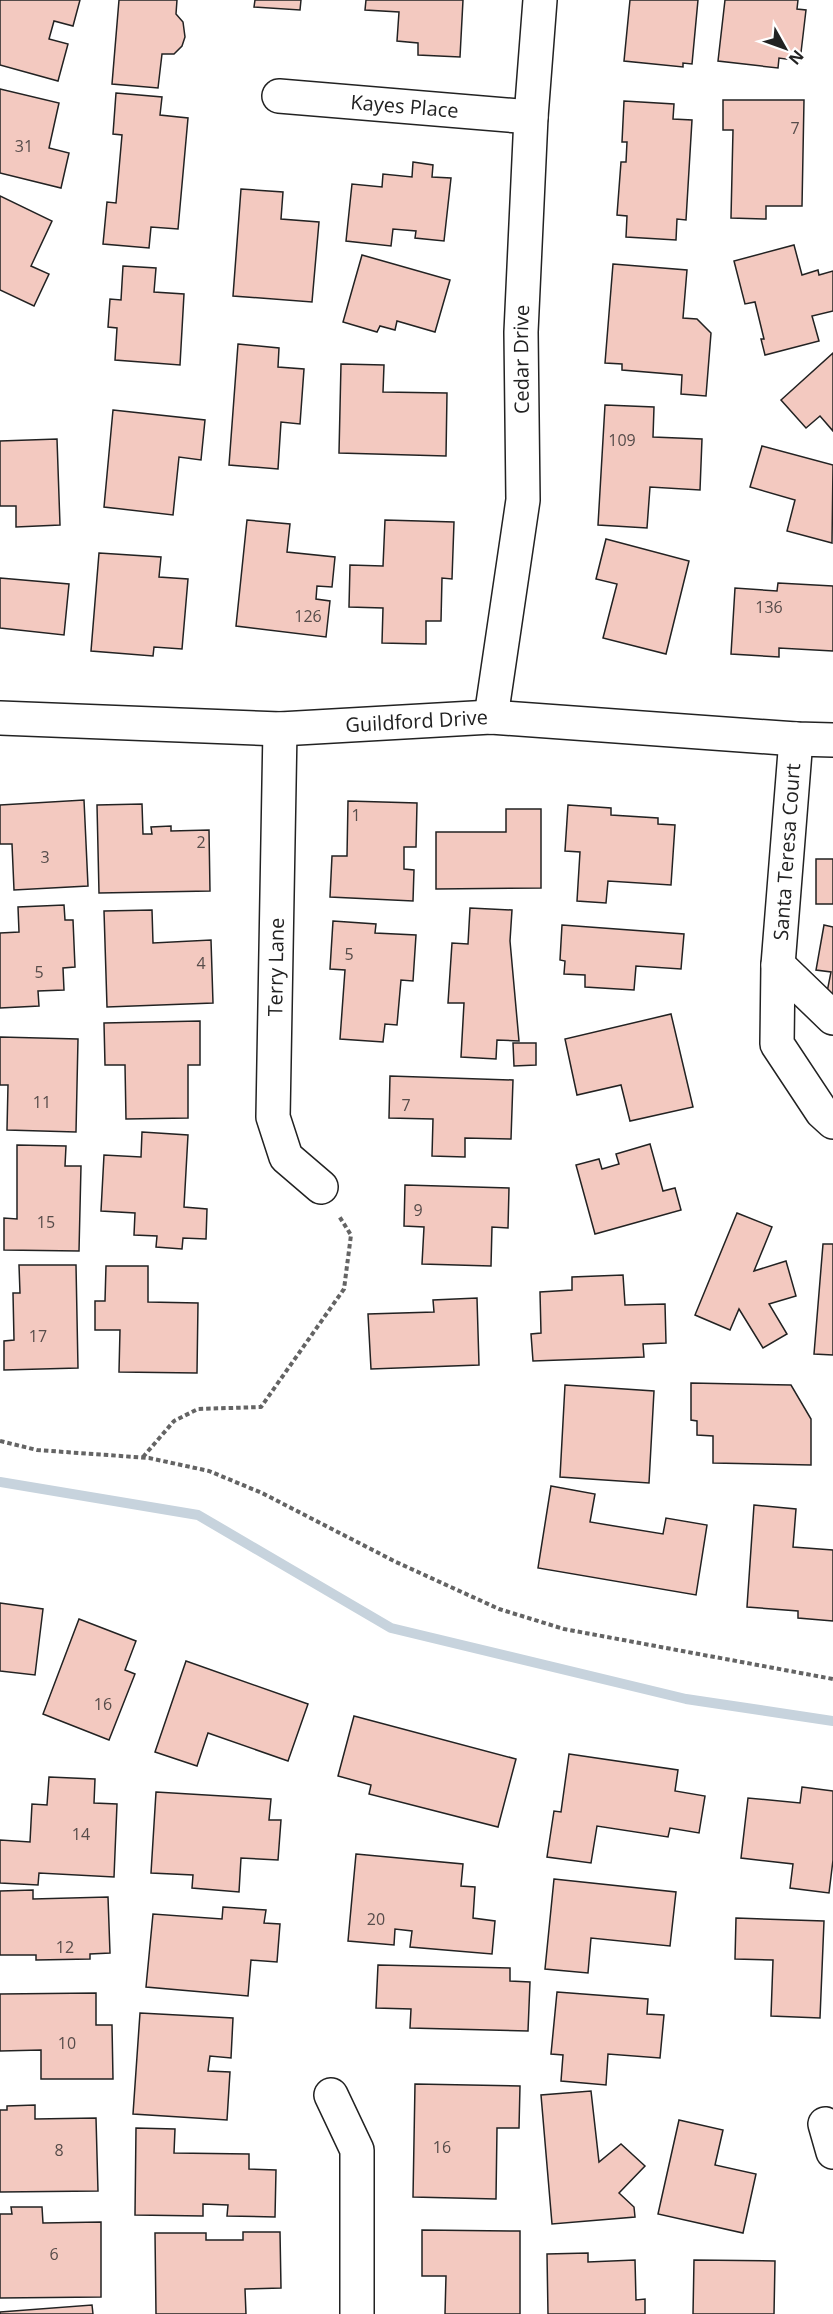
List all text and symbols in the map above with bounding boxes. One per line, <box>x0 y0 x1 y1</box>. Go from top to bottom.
north arrow <box>755 18 815 78</box>
text: N <box>784 46 809 70</box>
street label: Kayes Place <box>349 88 460 124</box>
house number: 7 <box>790 117 800 139</box>
house number: 31 <box>15 135 33 157</box>
street label: Cedar Drive <box>507 304 535 414</box>
house number: 109 <box>608 429 636 451</box>
house number: 136 <box>755 596 783 618</box>
house number: 126 <box>294 605 322 627</box>
street label: Guildford Drive <box>345 703 488 738</box>
street label: Santa Teresa Court <box>767 762 806 941</box>
house number: 1 <box>351 804 361 826</box>
house number: 2 <box>196 831 206 853</box>
house number: 3 <box>40 846 50 868</box>
street label: Terry Lane <box>261 917 290 1017</box>
house number: 5 <box>344 943 354 965</box>
house number: 4 <box>196 952 206 974</box>
house number: 5 <box>34 961 44 983</box>
house number: 11 <box>33 1091 51 1113</box>
house number: 7 <box>401 1094 411 1116</box>
house number: 9 <box>413 1199 423 1221</box>
house number: 15 <box>37 1211 55 1233</box>
house number: 17 <box>29 1325 47 1347</box>
house number: 16 <box>94 1693 112 1715</box>
house number: 14 <box>72 1823 90 1845</box>
house number: 20 <box>367 1908 385 1930</box>
house number: 12 <box>56 1936 74 1958</box>
house number: 10 <box>58 2032 76 2054</box>
house number: 16 <box>433 2136 451 2158</box>
house number: 8 <box>54 2139 64 2161</box>
house number: 6 <box>49 2243 59 2265</box>

